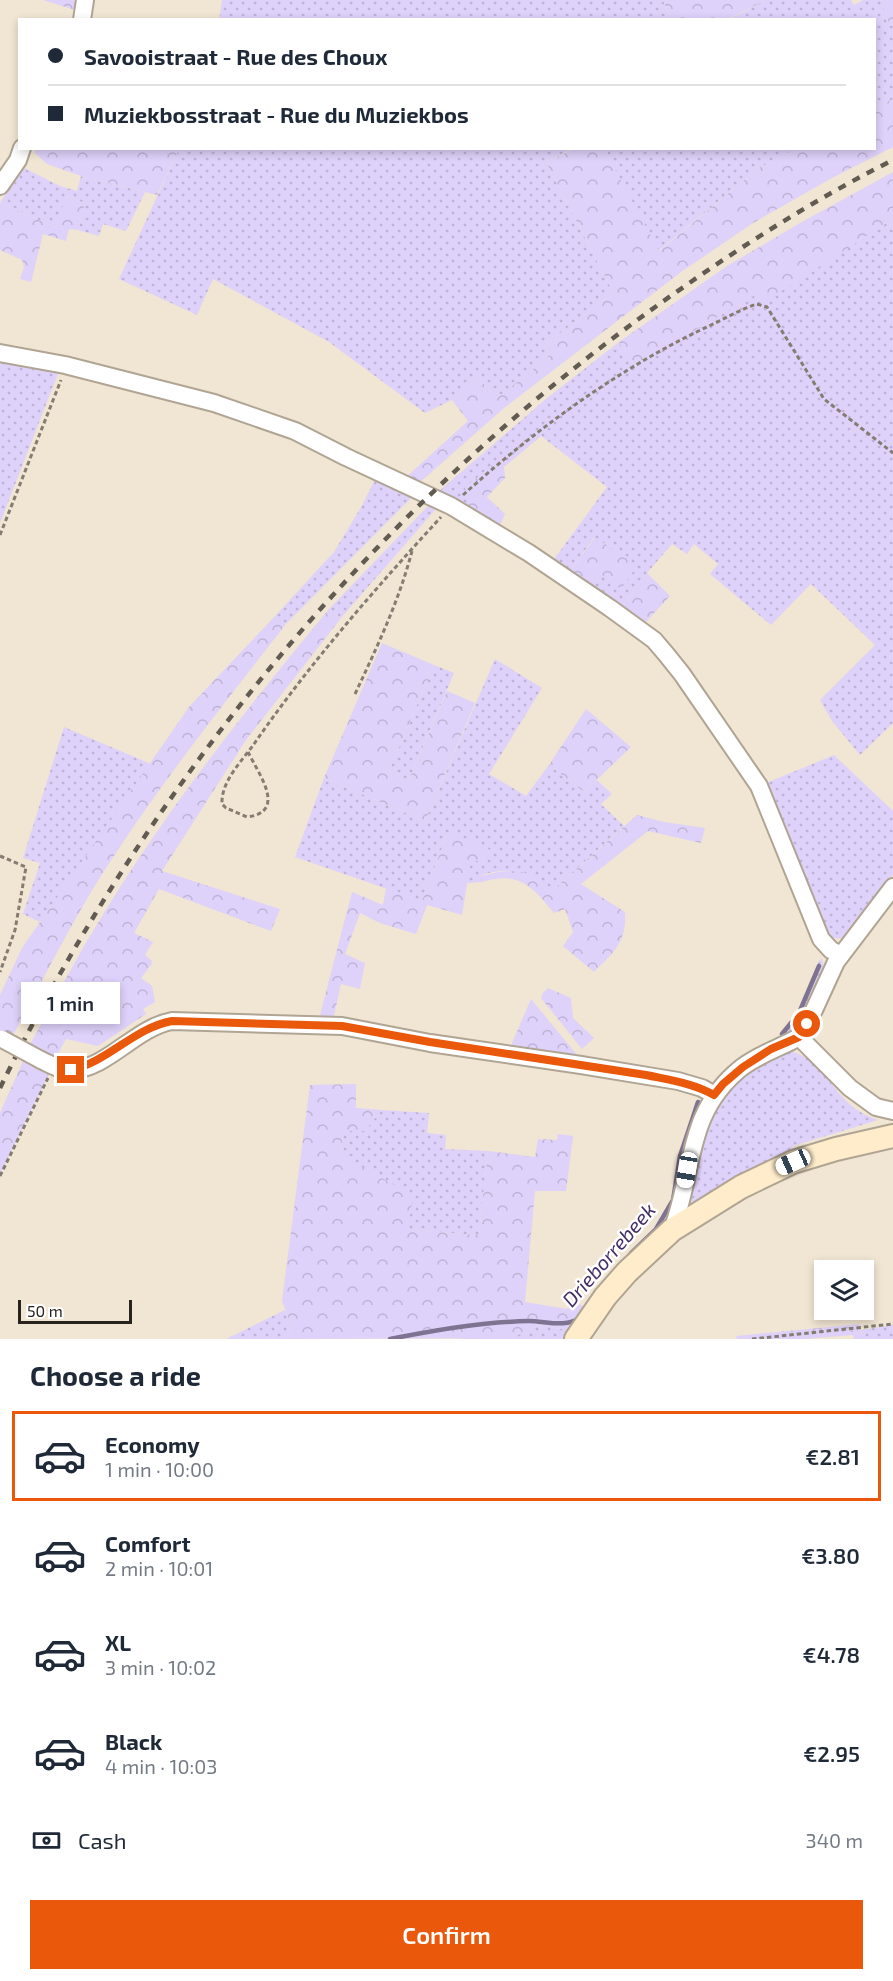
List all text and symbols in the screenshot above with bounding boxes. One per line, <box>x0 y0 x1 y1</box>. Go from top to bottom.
text: Savooistraat - Rue des Choux <box>84 43 387 69</box>
text: Muziekbosstraat - Rue du Muziekbos <box>84 101 469 127</box>
callout: 1 min <box>22 983 121 1025</box>
text: 1 min <box>47 991 94 1015</box>
route start <box>793 1010 820 1037</box>
route end <box>57 1056 84 1083</box>
car <box>773 1146 813 1178</box>
car <box>675 1151 699 1189</box>
water label: Drieborrebeek <box>557 1198 660 1311</box>
map controls <box>814 1260 874 1320</box>
button: layers <box>814 1260 874 1320</box>
scale bar <box>18 1297 132 1324</box>
text: 50 m <box>27 1301 63 1320</box>
text: Choose a ride <box>30 1359 201 1391</box>
icon: car <box>33 1429 87 1483</box>
text: Economy <box>105 1431 200 1457</box>
text: €2.81 <box>805 1443 860 1469</box>
text: 1 min · 10:00 <box>105 1457 214 1481</box>
icon: car <box>33 1528 87 1582</box>
text: Comfort <box>105 1530 190 1556</box>
text: €3.80 <box>801 1542 860 1568</box>
text: 2 min · 10:01 <box>105 1556 213 1580</box>
icon: car <box>33 1627 87 1681</box>
text: XL <box>105 1629 131 1655</box>
text: €4.78 <box>803 1641 860 1667</box>
text: 3 min · 10:02 <box>105 1655 216 1679</box>
icon: car <box>33 1726 87 1780</box>
text: Black <box>105 1728 162 1754</box>
text: €2.95 <box>803 1740 860 1766</box>
text: 4 min · 10:03 <box>105 1754 217 1778</box>
icon: cash <box>30 1824 63 1857</box>
text: Cash <box>78 1827 127 1853</box>
text: 340 m <box>806 1828 863 1852</box>
button: Confirm <box>30 1900 863 1969</box>

